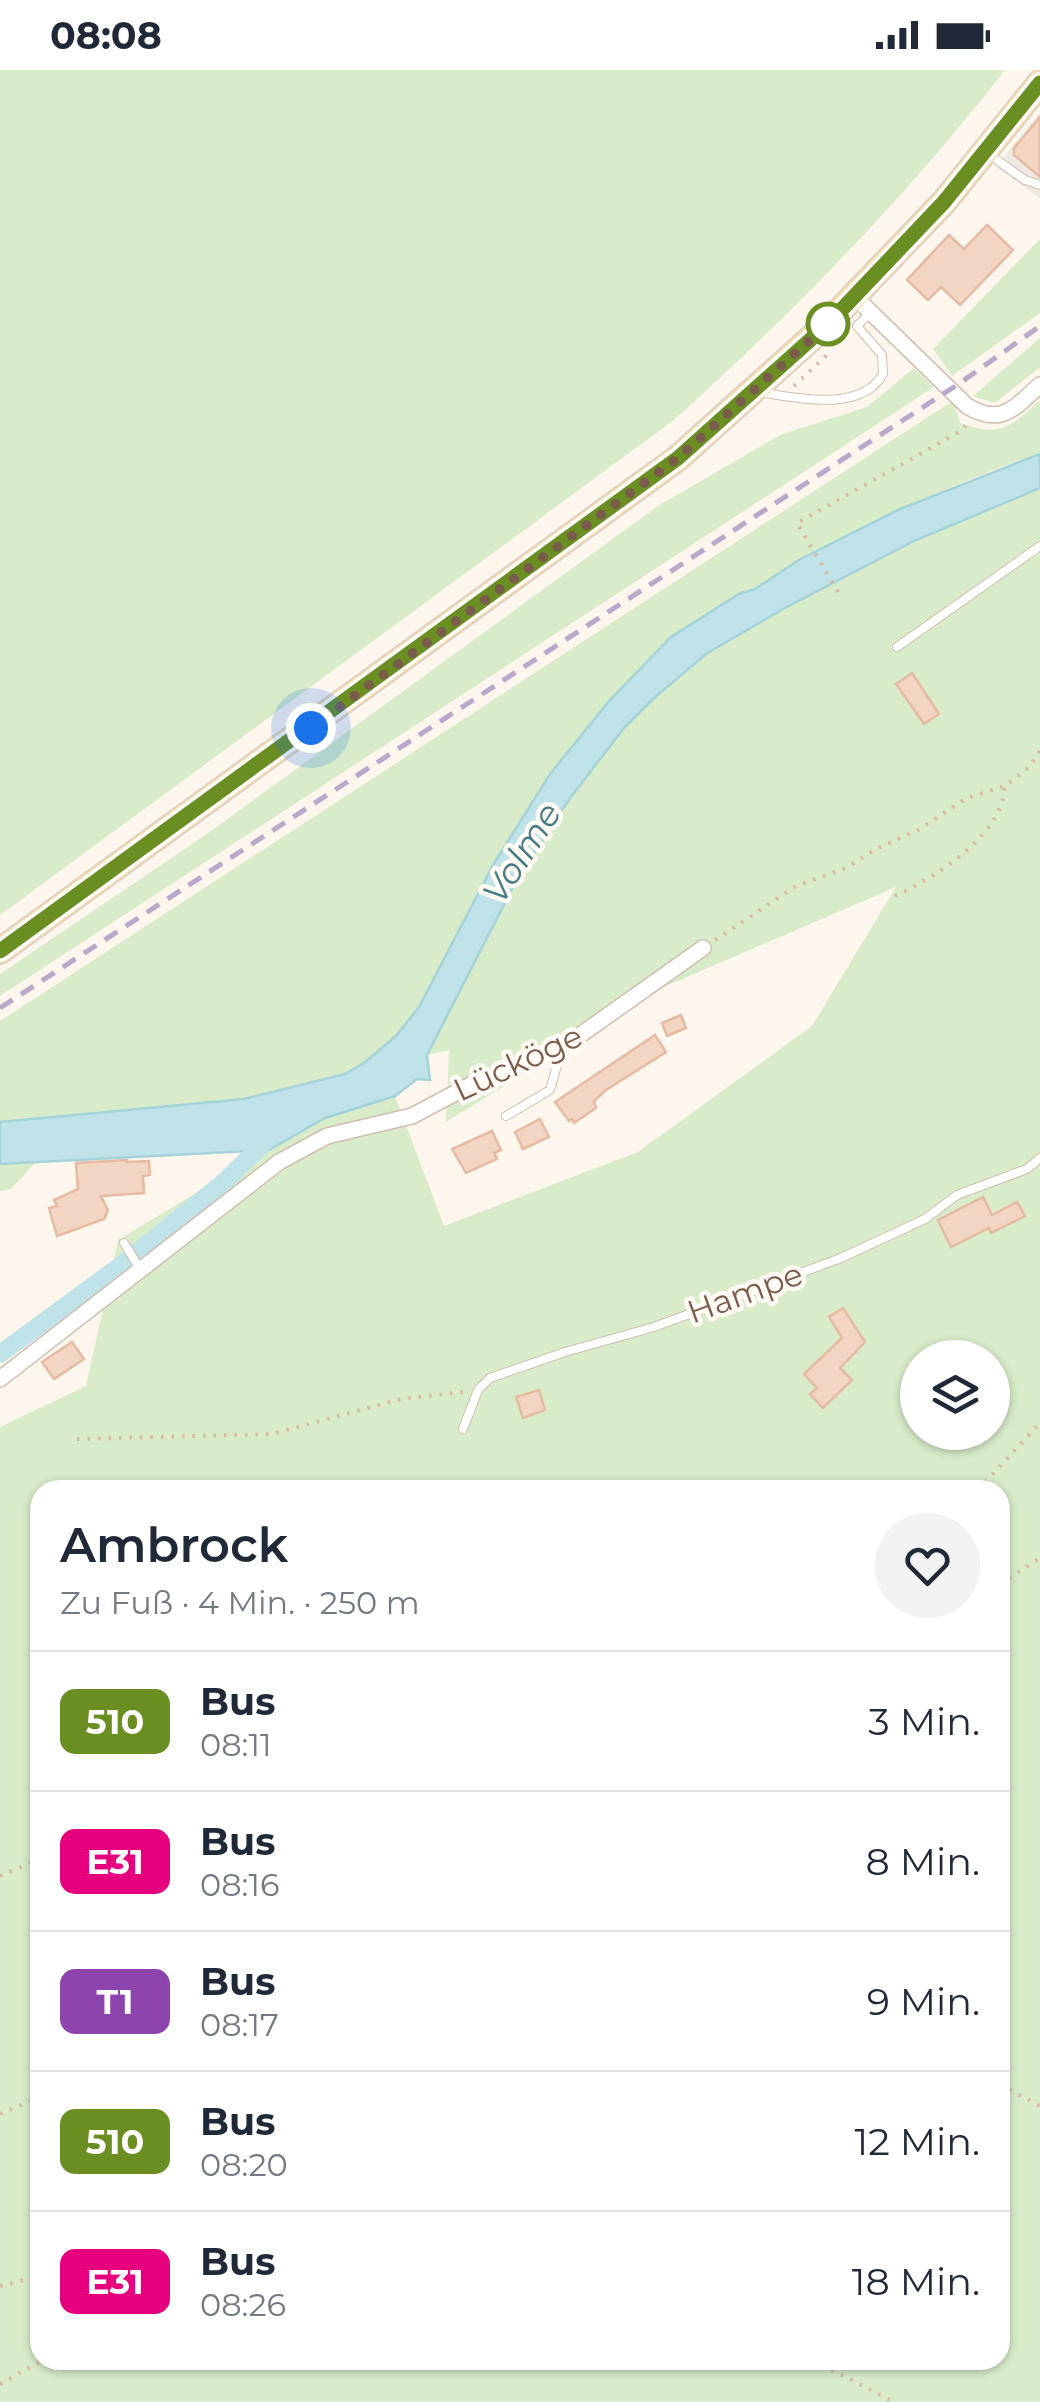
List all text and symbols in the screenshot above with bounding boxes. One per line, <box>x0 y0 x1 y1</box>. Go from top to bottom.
text: 08:08 <box>50 12 162 59</box>
unlabelled marker <box>807 303 849 345</box>
your location <box>286 703 336 753</box>
water label: Volme <box>473 794 570 911</box>
street label: Lücköge <box>447 1016 588 1109</box>
street label: Hampe <box>682 1254 808 1331</box>
map controls <box>900 1340 1010 1450</box>
button: layers <box>900 1340 1010 1450</box>
button: heart <box>875 1513 980 1618</box>
text: Ambrock <box>60 1516 288 1574</box>
text: Zu Fuß · 4 Min. · 250 m <box>60 1583 420 1622</box>
text: Bus <box>200 1678 275 1725</box>
text: 3 Min. <box>868 1698 980 1745</box>
text: 510 <box>86 1700 144 1743</box>
text: 08:11 <box>200 1725 272 1764</box>
text: Bus <box>200 1818 275 1865</box>
text: 8 Min. <box>866 1838 980 1885</box>
text: E31 <box>86 1840 144 1883</box>
text: 08:16 <box>200 1865 279 1904</box>
text: Bus <box>200 1958 275 2005</box>
text: 9 Min. <box>867 1978 980 2025</box>
text: T1 <box>97 1980 133 2023</box>
text: 08:17 <box>200 2005 279 2044</box>
text: Bus <box>200 2098 275 2145</box>
text: 12 Min. <box>854 2118 980 2165</box>
text: 510 <box>86 2120 144 2163</box>
text: 08:20 <box>200 2145 288 2184</box>
text: Bus <box>200 2238 275 2285</box>
text: 18 Min. <box>852 2258 980 2305</box>
text: E31 <box>86 2260 144 2303</box>
text: 08:26 <box>200 2285 286 2324</box>

